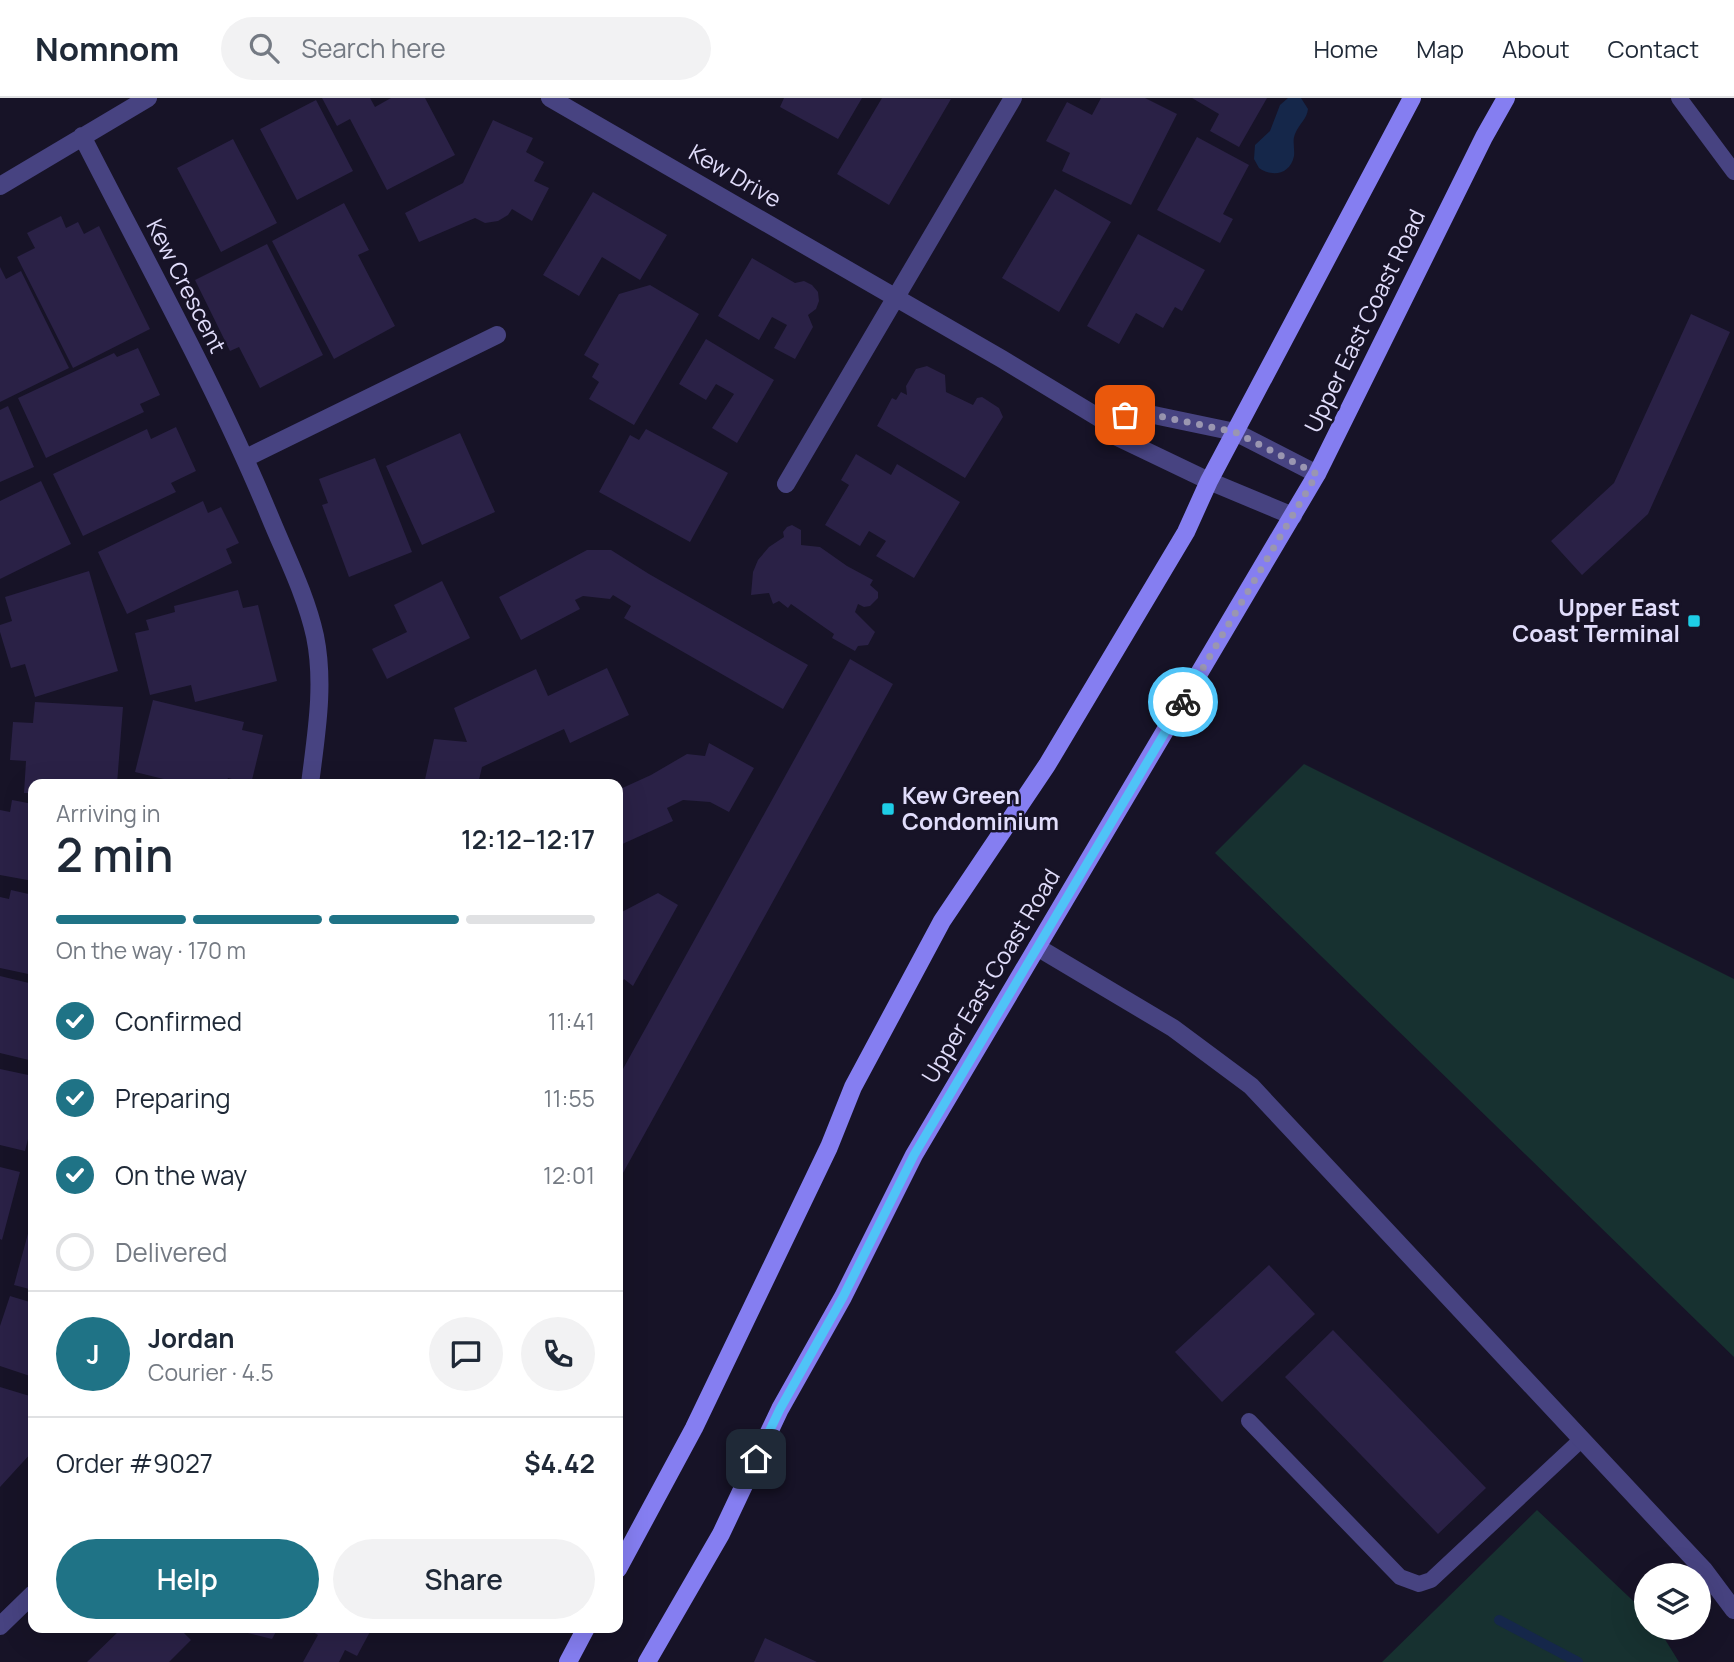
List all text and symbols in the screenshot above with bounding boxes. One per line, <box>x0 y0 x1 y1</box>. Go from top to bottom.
search box <box>221 17 711 80</box>
text: Nomnom <box>35 26 179 71</box>
icon: search <box>245 29 283 67</box>
text: Search here <box>301 30 446 66</box>
text: Home <box>1313 32 1378 65</box>
text: Map <box>1416 32 1464 65</box>
text: About <box>1502 32 1570 65</box>
text: Contact <box>1608 32 1699 65</box>
street label: Kew Drive <box>683 136 788 214</box>
street label: Upper East Coast Road <box>1296 204 1432 438</box>
street label: Kew Crescent <box>139 213 234 358</box>
pin <box>1095 385 1155 445</box>
icon: bag <box>1106 396 1144 434</box>
place label: Upper East Coast Terminal <box>1512 591 1680 649</box>
marker: Upper East Coast Terminal <box>1686 613 1702 629</box>
courier <box>1148 667 1218 737</box>
icon: bike <box>1164 683 1202 721</box>
place label: Kew Green Condominium <box>902 779 1059 837</box>
text: Arriving in <box>56 797 161 829</box>
marker: Kew Green Condominium <box>880 801 896 817</box>
text: 12:12–12:17 <box>461 821 595 857</box>
text: 2 min <box>56 823 173 886</box>
street label: Upper East Coast Road <box>913 862 1067 1089</box>
text: On the way · 170 m <box>56 934 246 966</box>
icon: check <box>56 1002 94 1040</box>
text: Confirmed <box>115 1003 242 1039</box>
text: 11:41 <box>548 1005 595 1037</box>
icon: check <box>56 1079 94 1117</box>
text: Preparing <box>115 1080 231 1116</box>
text: 11:55 <box>544 1082 595 1114</box>
icon: check <box>56 1156 94 1194</box>
text: On the way <box>115 1157 247 1193</box>
text: 12:01 <box>543 1159 595 1191</box>
text: Delivered <box>115 1234 227 1270</box>
button: chat <box>429 1317 503 1391</box>
button: phone <box>521 1317 595 1391</box>
text: Jordan <box>148 1320 234 1356</box>
text: J <box>86 1336 100 1372</box>
text: Courier · 4.5 <box>148 1356 274 1388</box>
pin <box>726 1429 786 1489</box>
icon: home <box>737 1440 775 1478</box>
text: Order #9027 <box>56 1445 213 1481</box>
text: $4.42 <box>524 1445 595 1481</box>
button: Help <box>56 1539 319 1619</box>
button: Share <box>333 1539 595 1619</box>
map controls <box>1634 1563 1711 1640</box>
button: layers <box>1634 1563 1711 1640</box>

